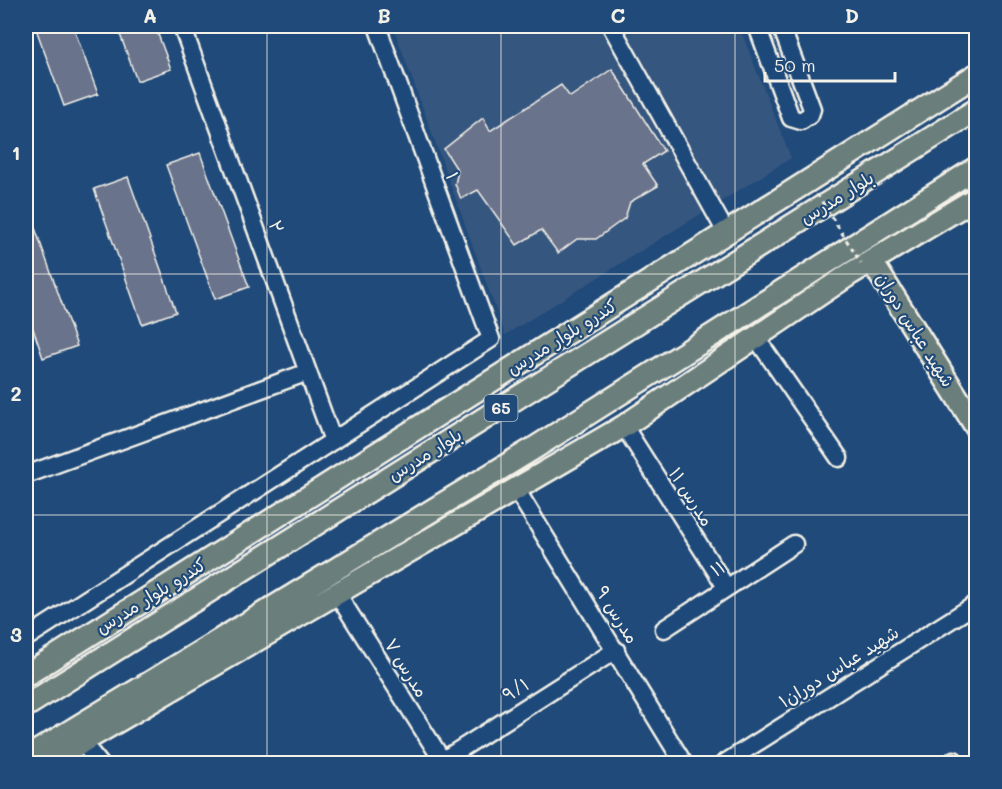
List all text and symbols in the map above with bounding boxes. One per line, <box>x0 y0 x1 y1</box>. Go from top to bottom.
text: A <box>143 2 157 28</box>
text: B <box>377 2 391 28</box>
text: C <box>611 2 626 28</box>
text: D <box>845 2 859 28</box>
scale bar <box>765 45 896 83</box>
text: 50 m <box>774 53 816 77</box>
text: 1 <box>12 139 20 165</box>
street label: بلوار مدرس <box>795 165 878 229</box>
street label: ۱ <box>441 168 465 183</box>
street label: ۲ <box>264 217 290 236</box>
street label: شهید عباس دوران <box>871 268 961 391</box>
street label: کندرو بلوار مدرس <box>502 292 622 380</box>
text: 2 <box>10 380 22 406</box>
road number: 65 <box>484 395 518 421</box>
street label: بلوار مدرس <box>383 422 466 486</box>
street label: مدرس ۱۱ <box>664 462 720 530</box>
street label: کندرو بلوار مدرس <box>91 551 211 639</box>
street label: ۱۱ <box>705 555 729 582</box>
street label: مدرس ۹ <box>591 581 645 648</box>
street label: شهید عباس دوران۱ <box>774 620 903 713</box>
text: 3 <box>10 621 22 647</box>
street label: مدرس ۷ <box>379 633 434 701</box>
street label: ۹/۱ <box>498 672 533 707</box>

